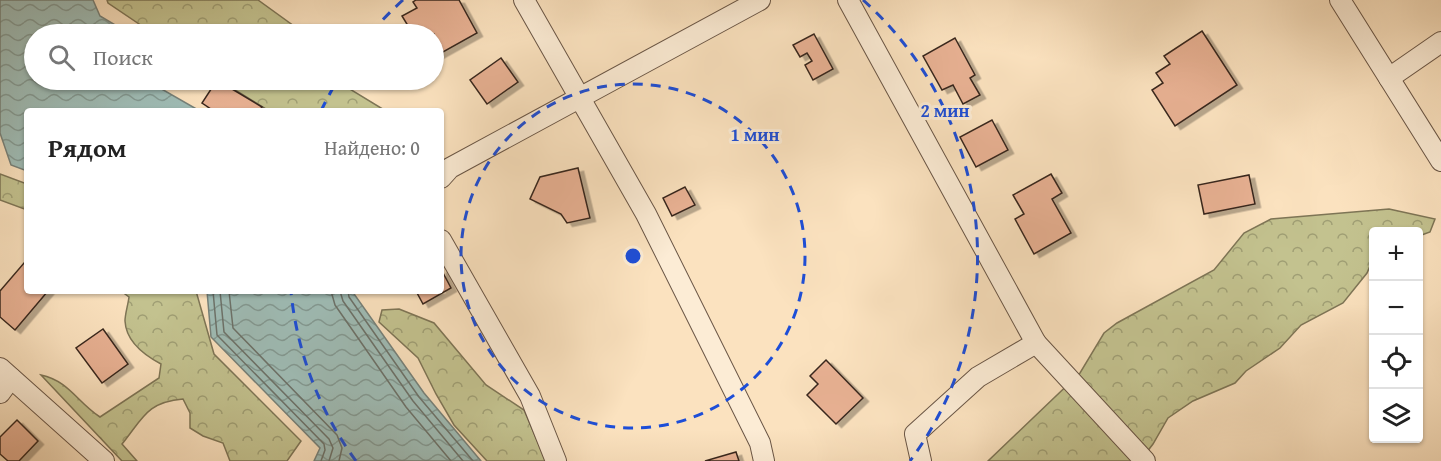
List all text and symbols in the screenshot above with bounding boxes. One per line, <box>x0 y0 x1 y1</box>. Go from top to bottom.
search box <box>24 24 444 90</box>
icon: search <box>45 41 78 74</box>
text: Поиск <box>93 41 153 73</box>
text: 2 мин <box>920 97 970 124</box>
text: 1 мин <box>730 121 780 148</box>
text: Рядом <box>48 128 126 167</box>
text: Найдено: 0 <box>324 133 420 162</box>
map controls <box>1369 227 1423 443</box>
button: + <box>1369 227 1423 281</box>
centre of rings <box>623 246 643 266</box>
button: − <box>1369 281 1423 335</box>
button: locate <box>1369 335 1423 389</box>
button: layers <box>1369 389 1423 443</box>

